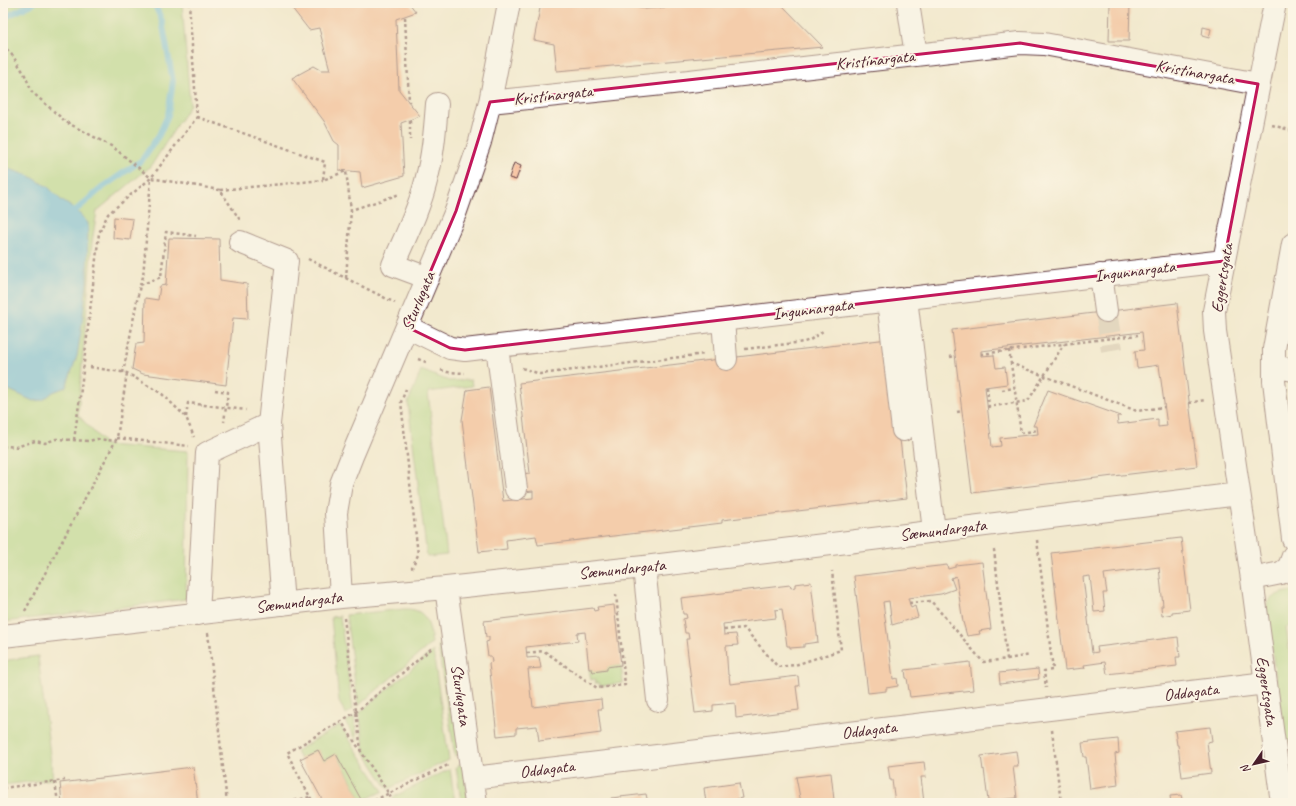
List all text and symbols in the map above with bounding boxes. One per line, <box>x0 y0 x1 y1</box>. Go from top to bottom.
street label: Kristínargata <box>835 45 917 75</box>
street label: Kristínargata <box>1154 55 1238 90</box>
street label: Kristínargata <box>513 80 595 110</box>
street label: Eggertsgata <box>1206 240 1238 314</box>
street label: Ingunnargata <box>1094 255 1178 286</box>
street label: Sturlugata <box>396 267 440 334</box>
street label: Ingunnargata <box>772 293 856 324</box>
street label: Sæmundargata <box>898 514 989 546</box>
street label: Sæmundargata <box>578 554 668 584</box>
street label: Sæmundargata <box>254 586 345 618</box>
street label: Eggertsgata <box>1252 655 1283 729</box>
street label: Sturlugata <box>446 663 476 729</box>
street label: Oddagata <box>1163 678 1221 706</box>
street label: Oddagata <box>841 716 899 744</box>
north arrow <box>1234 744 1274 784</box>
street label: Oddagata <box>519 755 577 783</box>
text: N <box>1237 761 1253 776</box>

